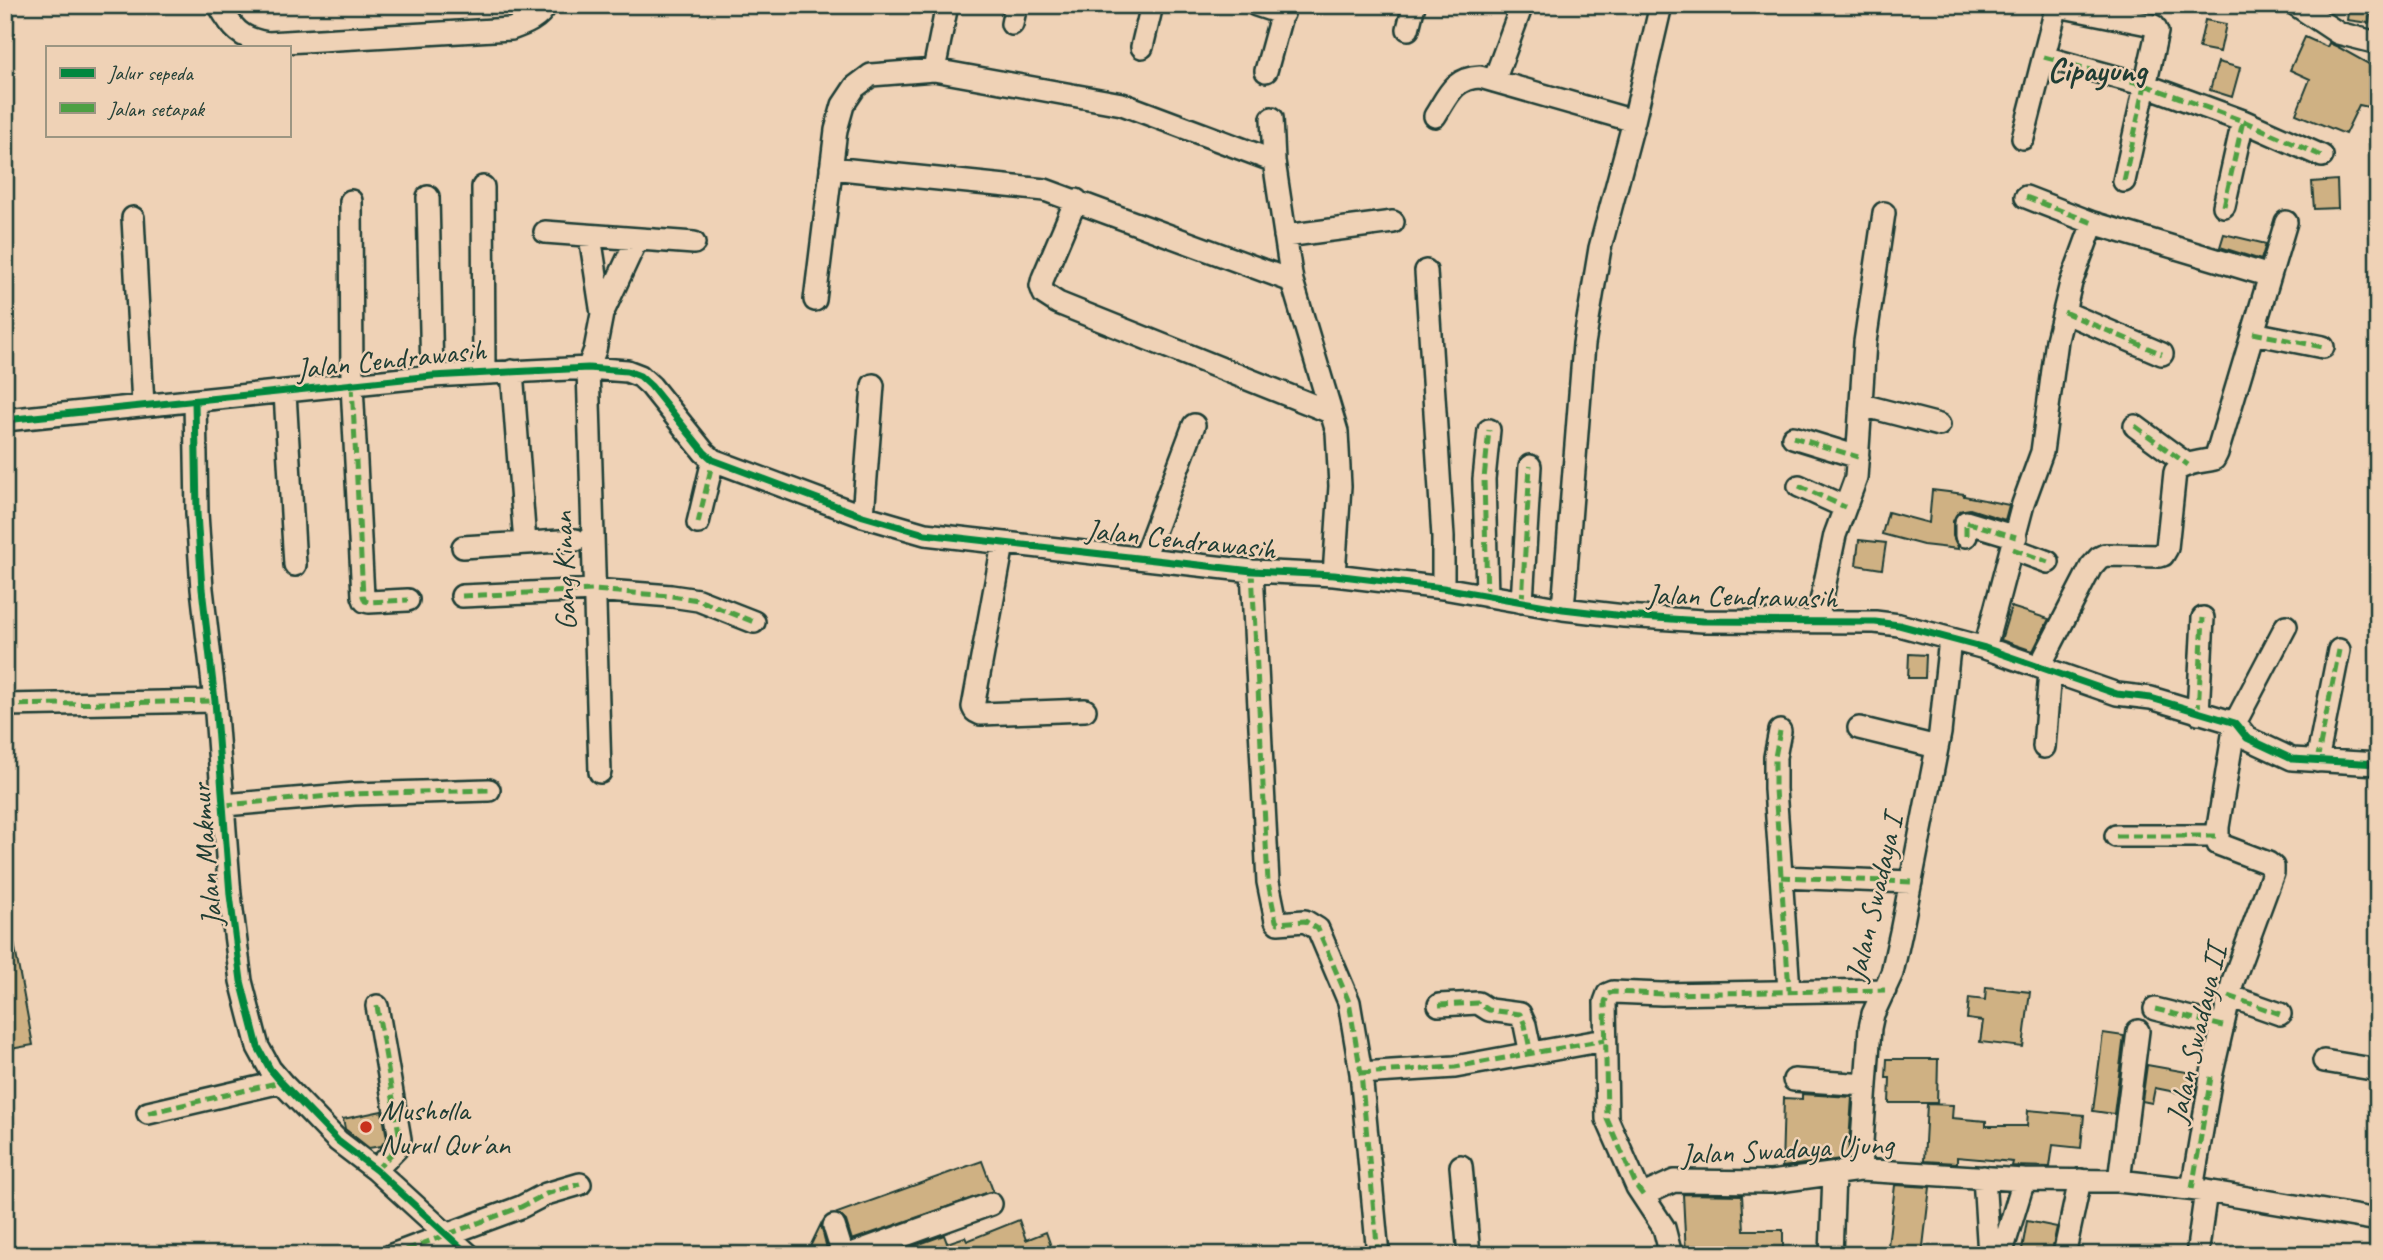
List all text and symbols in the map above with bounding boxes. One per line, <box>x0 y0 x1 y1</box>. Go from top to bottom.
legend <box>46 46 290 136</box>
district label: Cipayung <box>2048 49 2149 91</box>
text: Jalur sepeda <box>107 60 194 86</box>
text: Jalan setapak <box>107 96 205 122</box>
street label: Jalan Cendrawasih <box>292 330 489 388</box>
street label: Gang Kinan <box>543 509 585 631</box>
street label: Jalan Cendrawasih <box>1082 510 1279 568</box>
street label: Jalan Cendrawasih <box>1645 575 1839 617</box>
street label: Jalan Makmur <box>181 780 231 930</box>
street label: Jalan Swadaya I <box>1836 805 1913 986</box>
street label: Jalan Swadaya II <box>2157 936 2236 1129</box>
place label: Musholla Nurul Qur'an <box>380 1091 512 1163</box>
marker: Musholla Nurul Qur'an <box>358 1119 374 1135</box>
street label: Jalan Swadaya Ujung <box>1678 1124 1896 1174</box>

